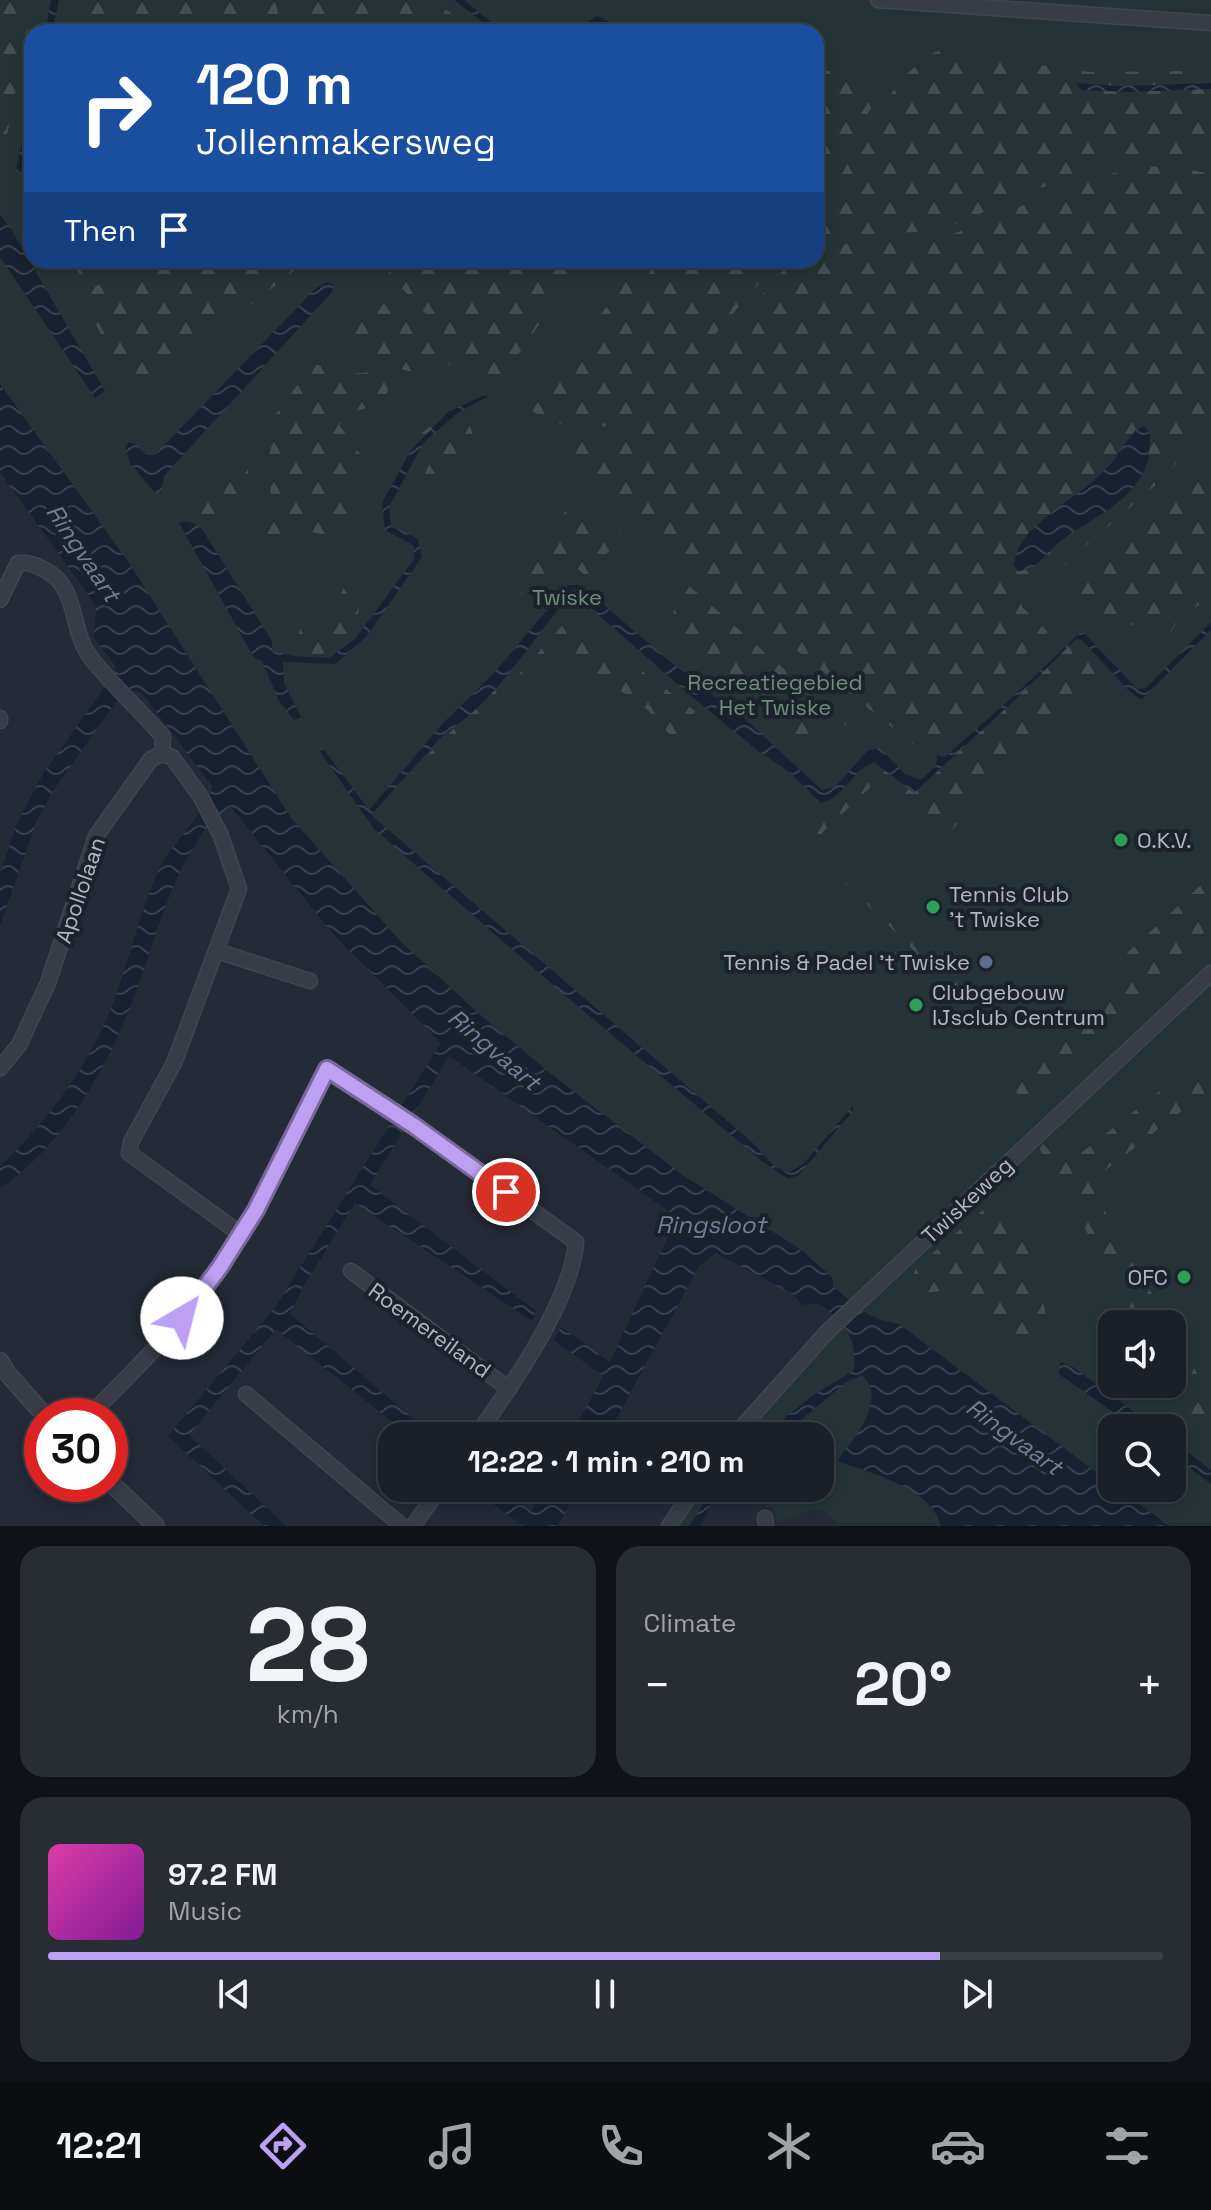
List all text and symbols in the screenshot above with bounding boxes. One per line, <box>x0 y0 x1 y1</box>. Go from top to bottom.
text: 120 m <box>196 49 353 120</box>
icon: right <box>64 56 168 160</box>
text: Jollenmakersweg <box>196 119 496 165</box>
icon: arrive <box>152 208 196 252</box>
text: Then <box>64 211 136 250</box>
water label: Ringvaart <box>39 498 129 609</box>
park label: Twiske <box>532 583 602 611</box>
park label: Recreatiegebied Het Twiske <box>687 668 863 721</box>
place label: O.K.V. <box>1137 826 1192 854</box>
marker: O.K.V. <box>1112 831 1130 849</box>
street label: Apollolaan <box>49 833 111 947</box>
place label: Tennis Club 't Twiske <box>949 880 1070 933</box>
marker: Tennis Club 't Twiske <box>924 898 942 916</box>
place label: Tennis & Padel ’t Twiske <box>723 948 970 976</box>
marker: Tennis & Padel ’t Twiske <box>977 953 995 971</box>
place label: Clubgebouw IJsclub Centrum <box>932 978 1105 1031</box>
marker: Clubgebouw IJsclub Centrum <box>907 996 925 1014</box>
water label: Ringvaart <box>442 1002 548 1099</box>
street label: Twiskeweg <box>916 1151 1018 1249</box>
pin <box>472 1158 540 1226</box>
icon: arrive <box>484 1170 528 1214</box>
water label: Ringsloot <box>656 1209 768 1240</box>
place label: OFC <box>1127 1263 1168 1291</box>
marker: OFC <box>1175 1268 1193 1286</box>
position arrow <box>140 1276 224 1360</box>
street label: Roemereiland <box>363 1276 497 1384</box>
map controls <box>1098 1310 1186 1502</box>
button: sound <box>1098 1310 1186 1398</box>
water label: Ringvaart <box>960 1391 1070 1483</box>
speed limit sign: 30 <box>24 1398 128 1502</box>
button: search <box>1098 1414 1186 1502</box>
text: 12:22 · 1 min · 210 m <box>468 1442 744 1481</box>
text: 28 <box>246 1579 370 1711</box>
text: Climate <box>644 1606 736 1640</box>
text: 20° <box>854 1646 952 1723</box>
text: − <box>644 1657 671 1713</box>
text: + <box>1136 1657 1163 1713</box>
text: km/h <box>277 1697 339 1731</box>
text: 97.2 FM <box>168 1855 277 1894</box>
text: Music <box>168 1894 242 1928</box>
icon: previous <box>212 1972 256 2016</box>
icon: pause <box>583 1972 627 2016</box>
icon: next <box>955 1972 999 2016</box>
icon: directions <box>255 2118 311 2174</box>
icon: music <box>424 2118 480 2174</box>
icon: phone <box>593 2118 649 2174</box>
icon: climate <box>761 2118 817 2174</box>
icon: car <box>930 2118 986 2174</box>
icon: filters <box>1099 2118 1155 2174</box>
text: 12:21 <box>56 2123 142 2169</box>

